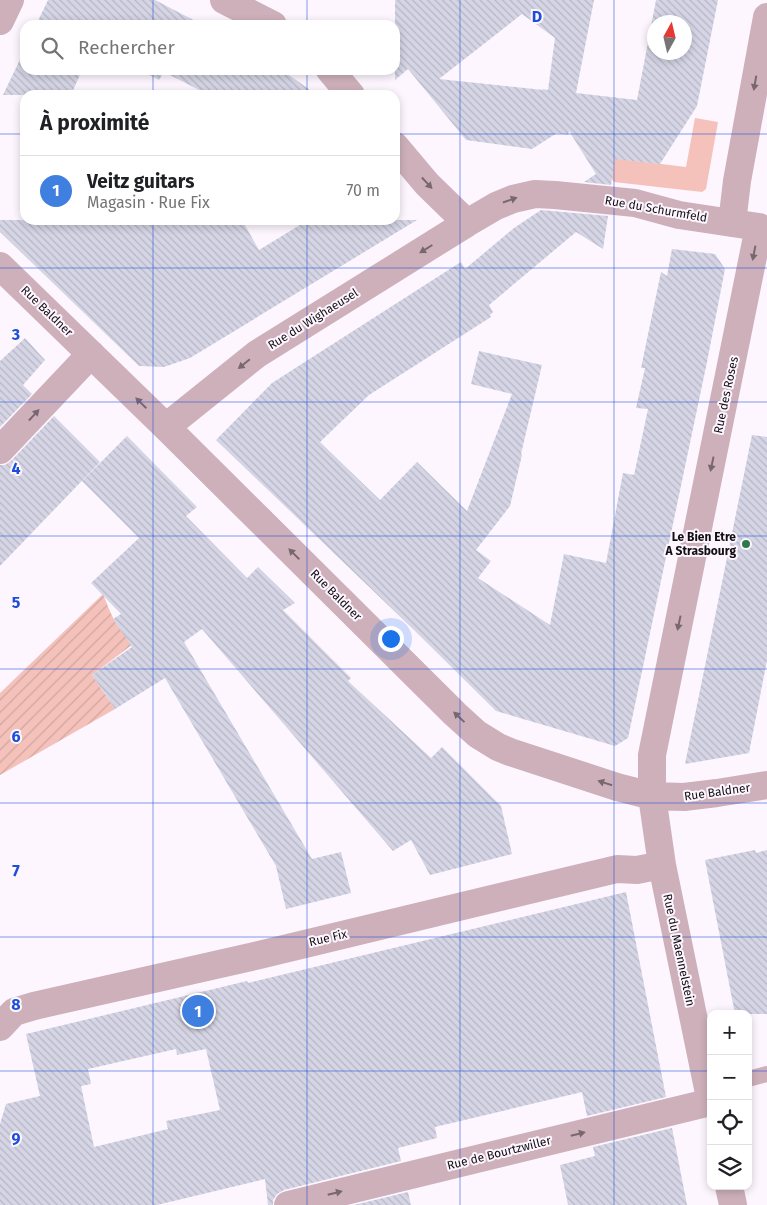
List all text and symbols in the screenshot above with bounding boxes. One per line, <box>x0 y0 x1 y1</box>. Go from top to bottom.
text: D <box>532 7 542 26</box>
north arrow <box>647 15 692 60</box>
search box <box>20 20 400 75</box>
icon: search <box>38 34 66 62</box>
text: Rechercher <box>78 36 175 59</box>
one-way arrow <box>751 75 759 90</box>
text: À proximité <box>40 110 149 136</box>
text: Veitz guitars <box>87 170 194 193</box>
one-way arrow <box>421 177 433 189</box>
text: 1 <box>52 181 60 200</box>
text: 70 m <box>346 181 380 200</box>
text: Magasin · Rue Fix <box>87 193 210 212</box>
street label: Rue du Schurmfeld <box>604 193 708 225</box>
one-way arrow <box>503 196 518 204</box>
one-way arrow <box>419 244 433 253</box>
one-way arrow <box>750 246 758 262</box>
street label: Rue Baldner <box>18 283 76 339</box>
street label: Rue du Wighaeusel <box>265 285 361 352</box>
text: 3 <box>11 325 20 344</box>
street label: Rue des Roses <box>711 355 741 435</box>
one-way arrow <box>238 358 251 369</box>
one-way arrow <box>135 397 147 409</box>
one-way arrow <box>28 409 40 421</box>
one-way arrow <box>707 456 715 472</box>
text: 4 <box>11 459 21 478</box>
place label: Le Bien Etre A Strasbourg <box>665 530 736 558</box>
marker: Le Bien Etre A Strasbourg <box>740 538 752 550</box>
one-way arrow <box>288 548 300 560</box>
street label: Rue Baldner <box>308 567 365 624</box>
text: 5 <box>12 593 21 612</box>
one-way arrow <box>675 616 683 631</box>
your location <box>378 626 404 652</box>
one-way arrow <box>453 711 465 723</box>
text: 6 <box>11 727 21 746</box>
one-way arrow <box>598 779 613 786</box>
street label: Rue Baldner <box>683 780 751 804</box>
text: 7 <box>12 861 20 880</box>
street label: Rue du Maennelstein <box>660 893 698 1007</box>
street label: Rue Fix <box>308 927 349 949</box>
pin: 1 <box>182 992 214 1030</box>
text: 8 <box>11 995 21 1014</box>
map controls <box>707 1010 752 1190</box>
button: + <box>707 1010 752 1055</box>
button: − <box>707 1055 752 1100</box>
button: locate <box>707 1100 752 1145</box>
text: 9 <box>12 1129 21 1148</box>
one-way arrow <box>570 1130 585 1138</box>
street label: Rue de Bourtzwiller <box>446 1133 553 1173</box>
button: layers <box>707 1145 752 1190</box>
one-way arrow <box>328 1189 343 1197</box>

